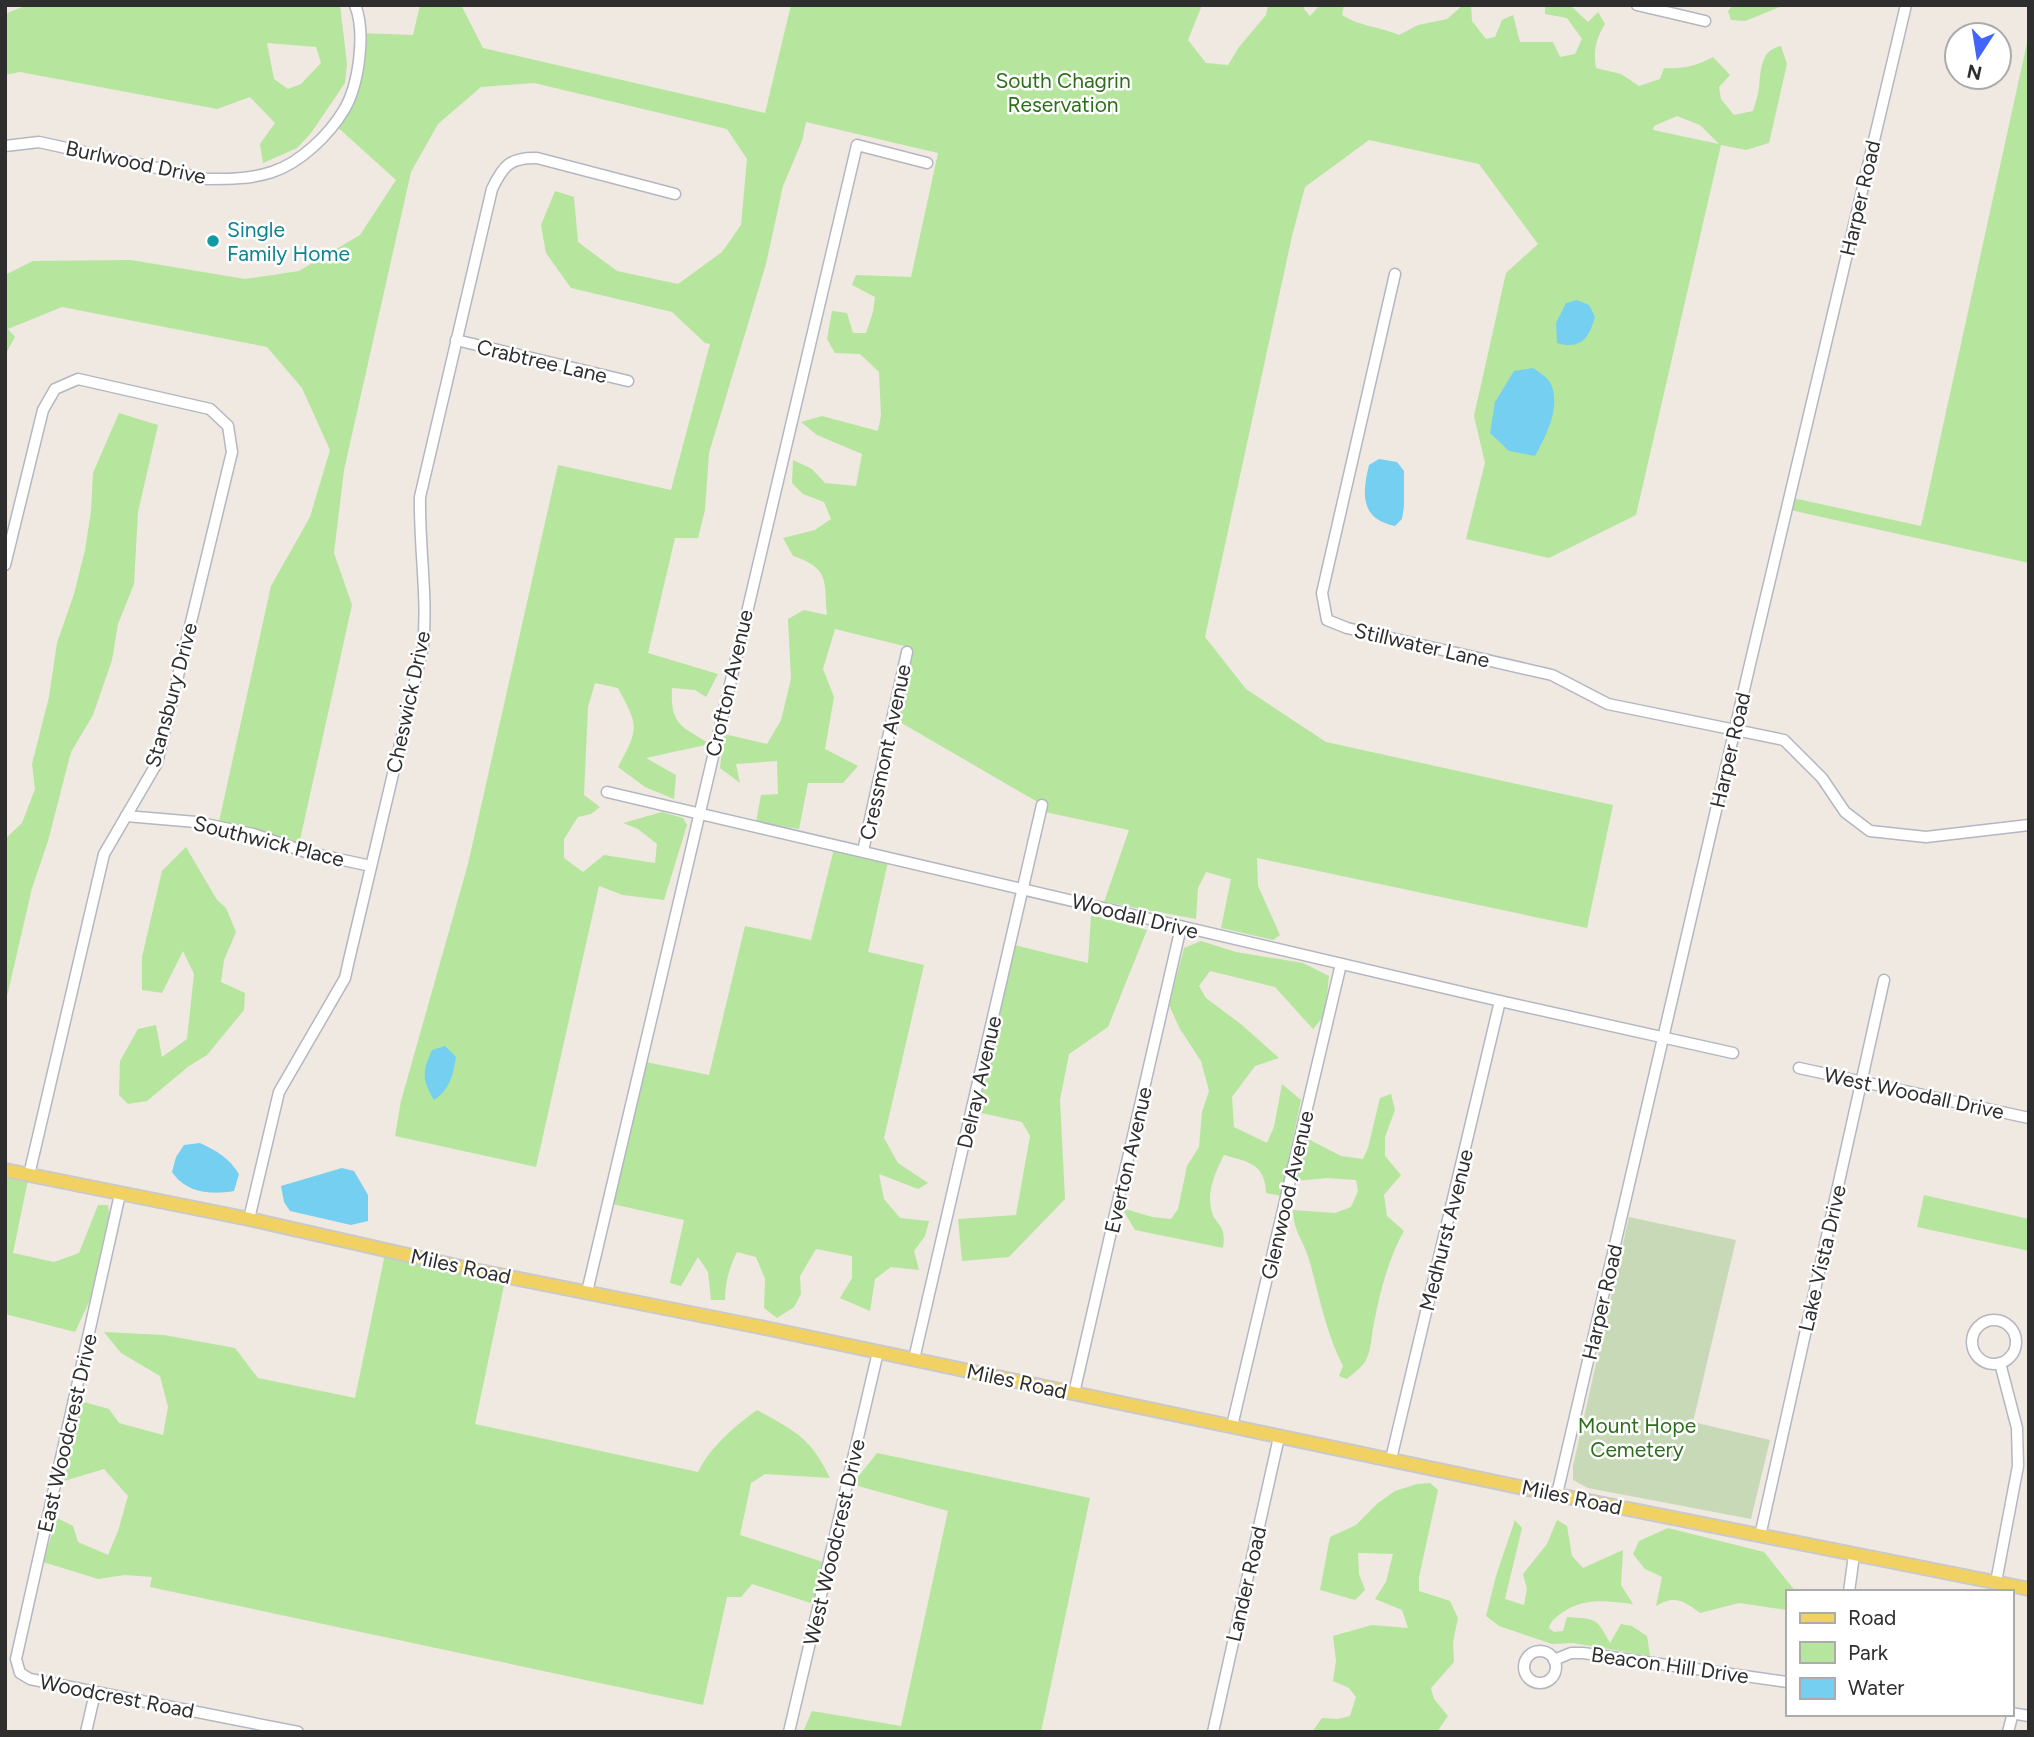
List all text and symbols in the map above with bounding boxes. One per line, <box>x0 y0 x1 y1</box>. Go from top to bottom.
north arrow <box>1943 21 2013 91</box>
text: N <box>1965 59 1984 85</box>
park label: South Chagrin Reservation <box>995 68 1131 117</box>
street label: Burlwood Drive <box>64 135 208 189</box>
street label: Harper Road <box>1835 138 1885 258</box>
place label: Single Family Home <box>227 217 350 266</box>
marker: Single Family Home <box>205 233 221 249</box>
street label: Crabtree Lane <box>474 334 610 388</box>
street label: Crofton Avenue <box>700 607 758 759</box>
street label: Stillwater Lane <box>1352 617 1492 673</box>
street label: Stansbury Drive <box>140 620 202 770</box>
street label: Cheswick Drive <box>381 629 435 775</box>
street label: Cressmont Avenue <box>854 662 916 842</box>
street label: Harper Road <box>1705 690 1755 810</box>
street label: Southwick Place <box>191 810 347 872</box>
street label: Woodall Drive <box>1069 888 1201 944</box>
street label: Delray Avenue <box>952 1013 1006 1151</box>
street label: West Woodall Drive <box>1822 1062 2006 1124</box>
street label: Everton Avenue <box>1099 1084 1157 1236</box>
street label: Glenwood Avenue <box>1255 1108 1319 1282</box>
street label: Medhurst Avenue <box>1414 1146 1478 1314</box>
street label: Lake Vista Drive <box>1793 1182 1851 1334</box>
street label: Harper Road <box>1577 1242 1627 1362</box>
street label: Miles Road <box>408 1243 514 1289</box>
street label: East Woodcrest Drive <box>32 1331 102 1535</box>
street label: Miles Road <box>964 1358 1070 1404</box>
park label: Mount Hope Cemetery <box>1578 1413 1696 1462</box>
street label: West Woodcrest Drive <box>798 1436 870 1648</box>
street label: Miles Road <box>1519 1474 1625 1520</box>
street label: Lander Road <box>1221 1524 1271 1644</box>
legend <box>1786 1590 2013 1716</box>
text: Road <box>1848 1605 1896 1630</box>
text: Park <box>1848 1640 1889 1665</box>
street label: Beacon Hill Drive <box>1589 1642 1751 1688</box>
street label: Woodcrest Road <box>37 1669 197 1723</box>
text: Water <box>1848 1675 1904 1700</box>

